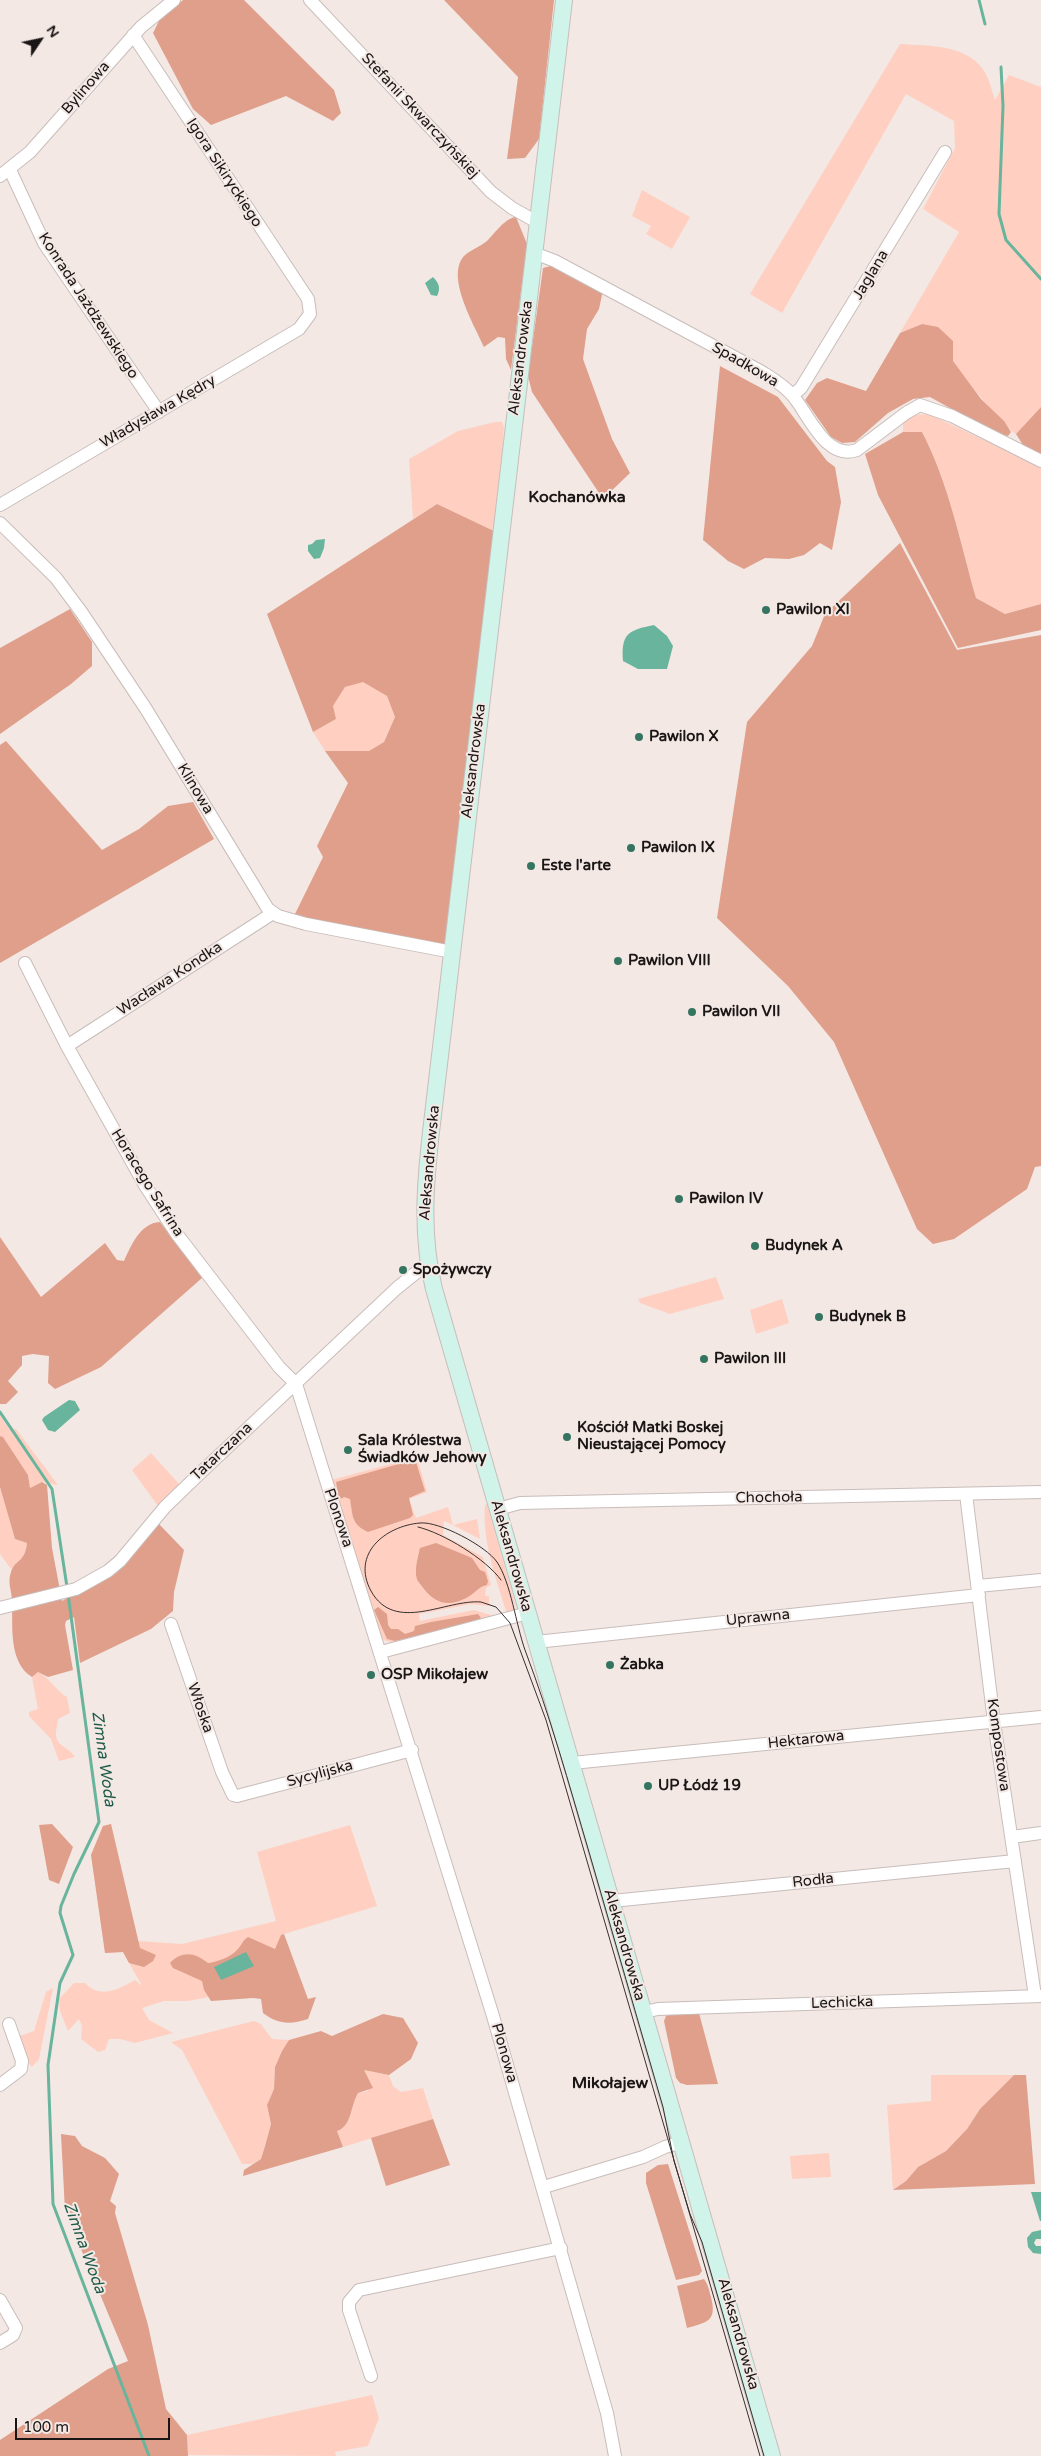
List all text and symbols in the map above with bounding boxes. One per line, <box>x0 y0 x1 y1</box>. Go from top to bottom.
north arrow <box>15 15 65 65</box>
text: N <box>43 22 63 41</box>
street label: Stefanii Skwarczyńskiej <box>357 50 483 182</box>
street label: Bylinowa <box>58 58 114 118</box>
street label: Igora Sikiryckiego <box>182 115 266 231</box>
street label: Konrada Jażdżewskiego <box>34 230 142 382</box>
street label: Jaglana <box>849 247 893 303</box>
street label: Aleksandrowska <box>505 299 537 417</box>
street label: Spadkowa <box>709 339 781 391</box>
street label: Władysława Kędry <box>97 372 219 452</box>
district label: Kochanówka <box>528 488 626 508</box>
place label: Pawilon XI <box>776 601 850 619</box>
marker: Pawilon XI <box>760 604 772 616</box>
street label: Aleksandrowska <box>458 702 490 820</box>
place label: Pawilon X <box>649 728 719 746</box>
marker: Pawilon X <box>633 731 645 743</box>
street label: Klinowa <box>173 760 217 818</box>
place label: Pawilon IX <box>641 839 715 857</box>
marker: Pawilon IX <box>625 842 637 854</box>
place label: Este l'arte <box>541 857 611 875</box>
marker: Este l'arte <box>525 860 537 872</box>
street label: Wacława Kondka <box>114 938 226 1020</box>
place label: Pawilon VIII <box>628 952 711 970</box>
marker: Pawilon VIII <box>612 955 624 967</box>
place label: Pawilon VII <box>702 1003 780 1021</box>
marker: Pawilon VII <box>686 1006 698 1018</box>
street label: Aleksandrowska <box>416 1105 444 1221</box>
street label: Horacego Safrina <box>107 1126 187 1240</box>
place label: Pawilon IV <box>689 1190 763 1208</box>
marker: Pawilon IV <box>673 1193 685 1205</box>
place label: Budynek A <box>765 1237 843 1255</box>
marker: Budynek A <box>749 1240 761 1252</box>
place label: Spożywczy <box>413 1261 492 1279</box>
marker: Spożywczy <box>397 1264 409 1276</box>
place label: Budynek B <box>829 1308 906 1326</box>
marker: Budynek B <box>813 1311 825 1323</box>
place label: Pawilon III <box>714 1350 786 1368</box>
marker: Pawilon III <box>698 1353 710 1365</box>
street label: Tatarczana <box>188 1419 256 1485</box>
place label: Kościół Matki Boskej Nieustającej Pomocy <box>577 1419 726 1454</box>
marker: Kościół Matki Boskej Nieustającej Pomocy <box>561 1431 573 1443</box>
place label: Sala Królestwa Świadków Jehowy <box>358 1432 487 1467</box>
marker: Sala Królestwa Świadków Jehowy <box>342 1444 354 1456</box>
street label: Plonowa <box>320 1486 356 1550</box>
street label: Chochoła <box>735 1488 803 1508</box>
street label: Aleksandrowska <box>486 1498 536 1614</box>
street label: Uprawna <box>725 1606 791 1630</box>
place label: Żabka <box>620 1656 664 1674</box>
marker: Żabka <box>604 1659 616 1671</box>
place label: OSP Mikołajew <box>381 1666 488 1684</box>
marker: OSP Mikołajew <box>365 1669 377 1681</box>
street label: Włoska <box>183 1681 217 1735</box>
street label: Kompostowa <box>983 1697 1013 1793</box>
water label: Zimna Woda <box>87 1710 119 1808</box>
street label: Hektarowa <box>767 1727 845 1753</box>
street label: Sycylijska <box>285 1757 355 1791</box>
place label: UP Łódź 19 <box>658 1777 741 1795</box>
marker: UP Łódź 19 <box>642 1780 654 1792</box>
street label: Rodła <box>791 1870 835 1892</box>
street label: Aleksandrowska <box>599 1887 649 2003</box>
street label: Lechicka <box>810 1993 874 2013</box>
street label: Plonowa <box>487 2021 521 2085</box>
district label: Mikołajew <box>572 2074 648 2094</box>
water label: Zimna Woda <box>59 2200 109 2296</box>
street label: Aleksandrowska <box>713 2276 763 2392</box>
scale bar <box>18 2408 172 2440</box>
text: 100 m <box>23 2418 69 2436</box>

